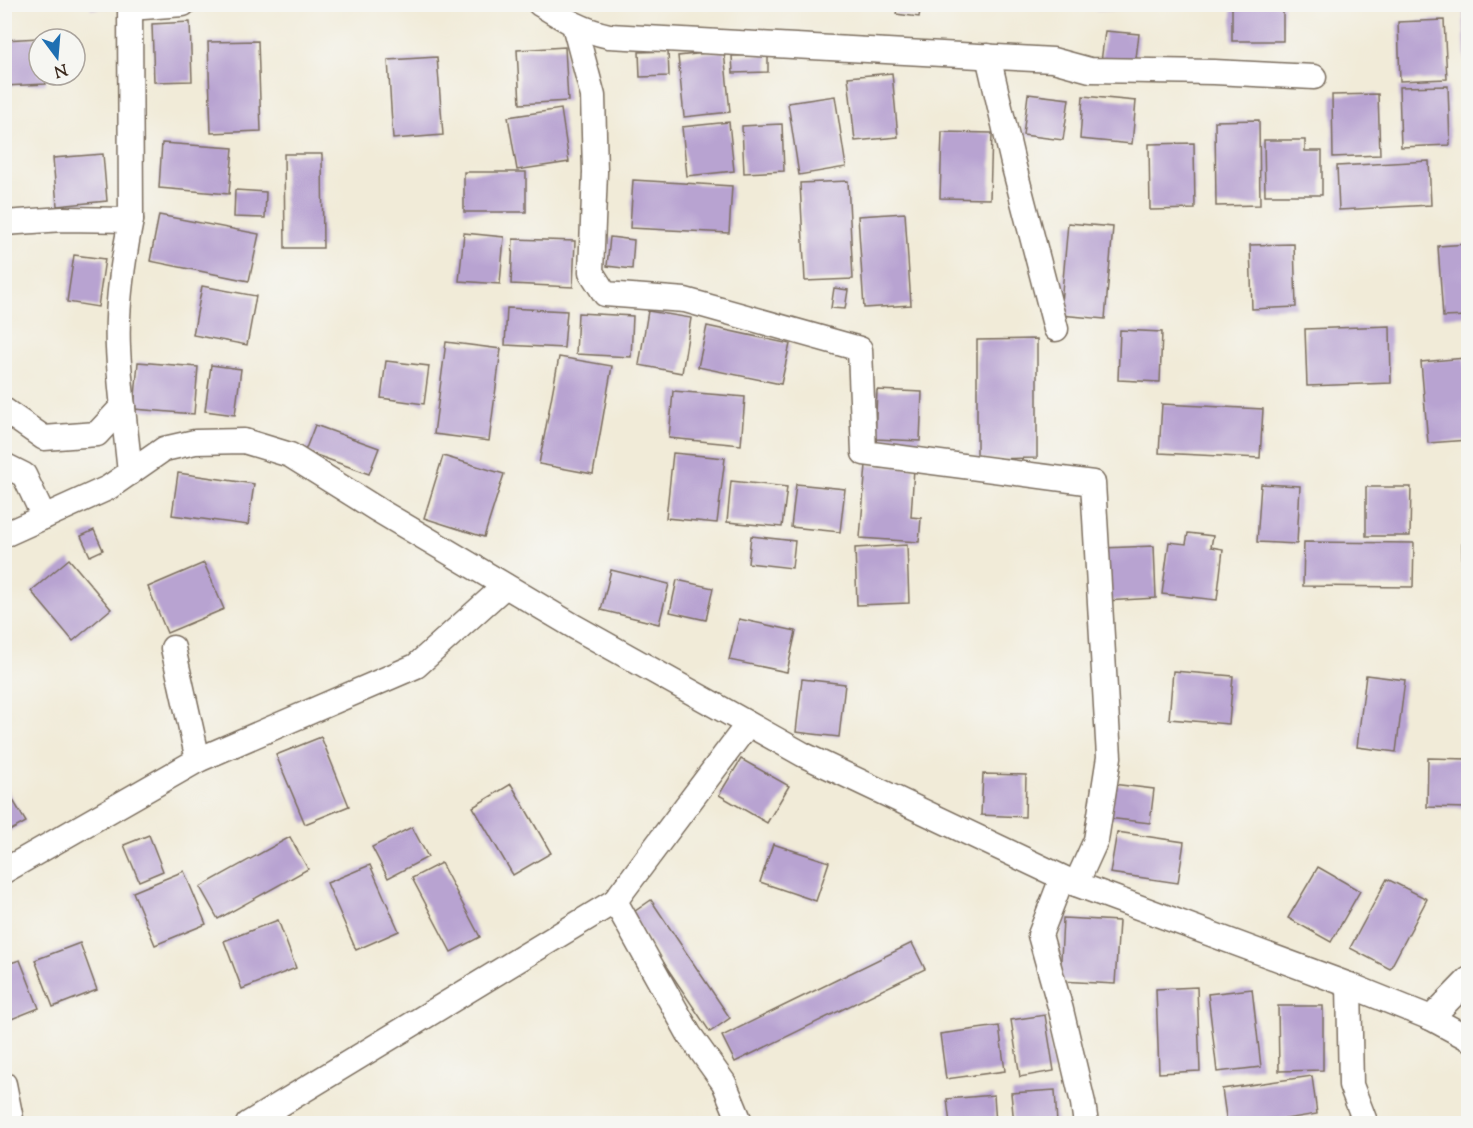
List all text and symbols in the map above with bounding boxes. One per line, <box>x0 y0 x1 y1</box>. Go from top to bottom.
north arrow <box>27 27 87 87</box>
text: N <box>51 56 70 82</box>

